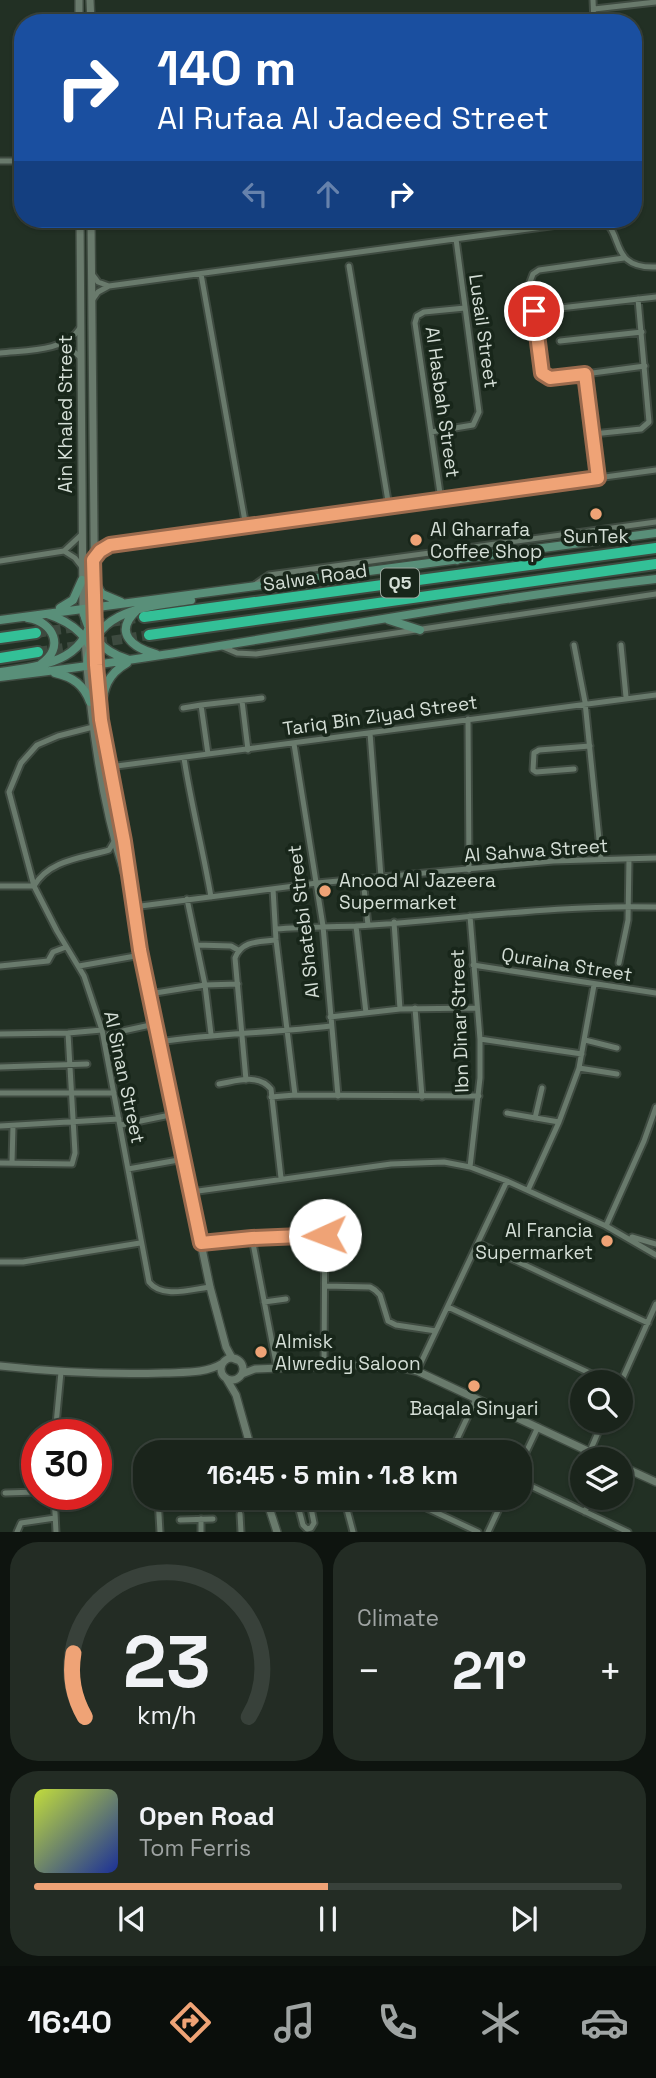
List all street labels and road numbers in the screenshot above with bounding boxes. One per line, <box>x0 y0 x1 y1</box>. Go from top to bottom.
street label: Lusail Street <box>463 272 504 390</box>
street label: Al Hasbah Street <box>420 325 466 479</box>
street label: Ain Khaled Street <box>53 335 78 493</box>
street label: Salwa Road <box>261 558 369 597</box>
road number: Q5 <box>381 568 419 598</box>
street label: Tariq Bin Ziyad Street <box>281 689 479 742</box>
street label: Al Sahwa Street <box>463 833 609 868</box>
street label: Al Shatebi Street <box>282 844 325 1000</box>
street label: Quraina Street <box>500 942 634 987</box>
street label: Ibn Dinar Street <box>445 949 474 1093</box>
street label: Al Sinan Street <box>98 1008 151 1146</box>

